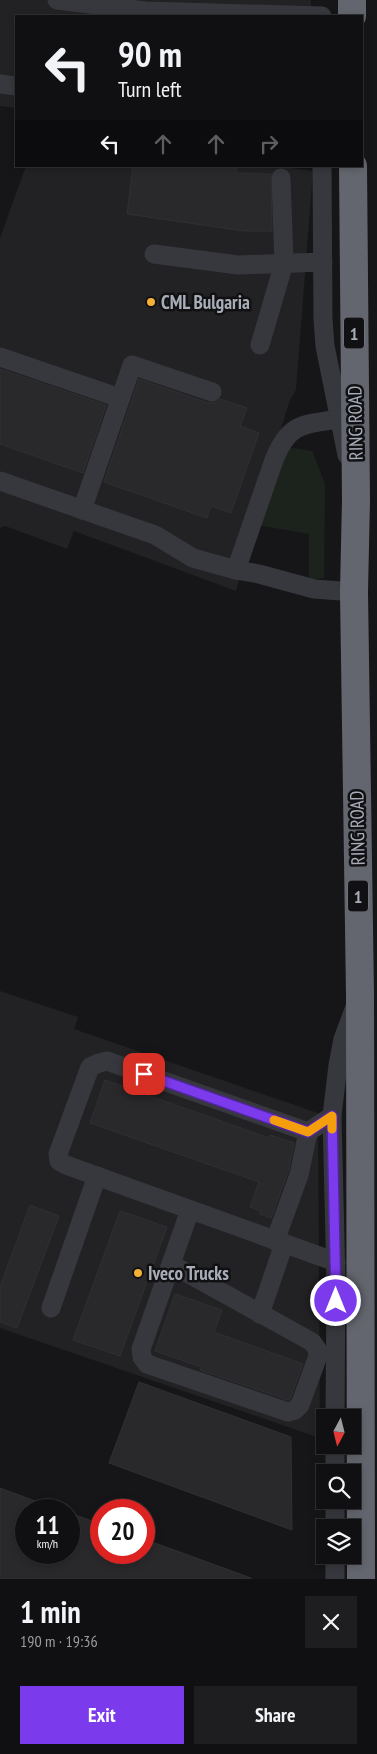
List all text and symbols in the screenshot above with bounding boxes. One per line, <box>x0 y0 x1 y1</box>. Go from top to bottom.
text: 90 m <box>118 31 182 77</box>
icon: left <box>35 35 100 100</box>
text: Turn left <box>118 75 182 103</box>
icon: left <box>96 130 124 158</box>
icon: ahead <box>149 130 177 158</box>
icon: ahead <box>202 130 230 158</box>
icon: right <box>255 130 283 158</box>
place label: CML Bulgaria <box>161 290 250 314</box>
marker: CML Bulgaria <box>145 296 157 308</box>
road number: 1 <box>344 317 364 348</box>
street label: RING ROAD <box>342 385 368 461</box>
street label: RING ROAD <box>344 790 370 866</box>
road number: 1 <box>348 880 368 911</box>
pin <box>123 1053 165 1095</box>
icon: arrive <box>130 1060 158 1088</box>
place label: Iveco Trucks <box>148 1261 229 1285</box>
marker: Iveco Trucks <box>132 1267 144 1279</box>
position arrow <box>309 1274 361 1326</box>
north arrow <box>316 1409 361 1454</box>
map controls <box>316 1409 361 1564</box>
button: search <box>316 1464 361 1509</box>
speed limit sign: 20 <box>90 1499 155 1564</box>
text: 11 <box>36 1509 59 1541</box>
button: layers <box>316 1519 361 1564</box>
text: km/h <box>37 1536 58 1551</box>
text: 1 min <box>20 1592 81 1631</box>
button: close <box>305 1596 357 1648</box>
text: 190 m · 19:36 <box>20 1631 98 1651</box>
button: Exit <box>20 1686 184 1744</box>
button: Share <box>194 1686 357 1744</box>

